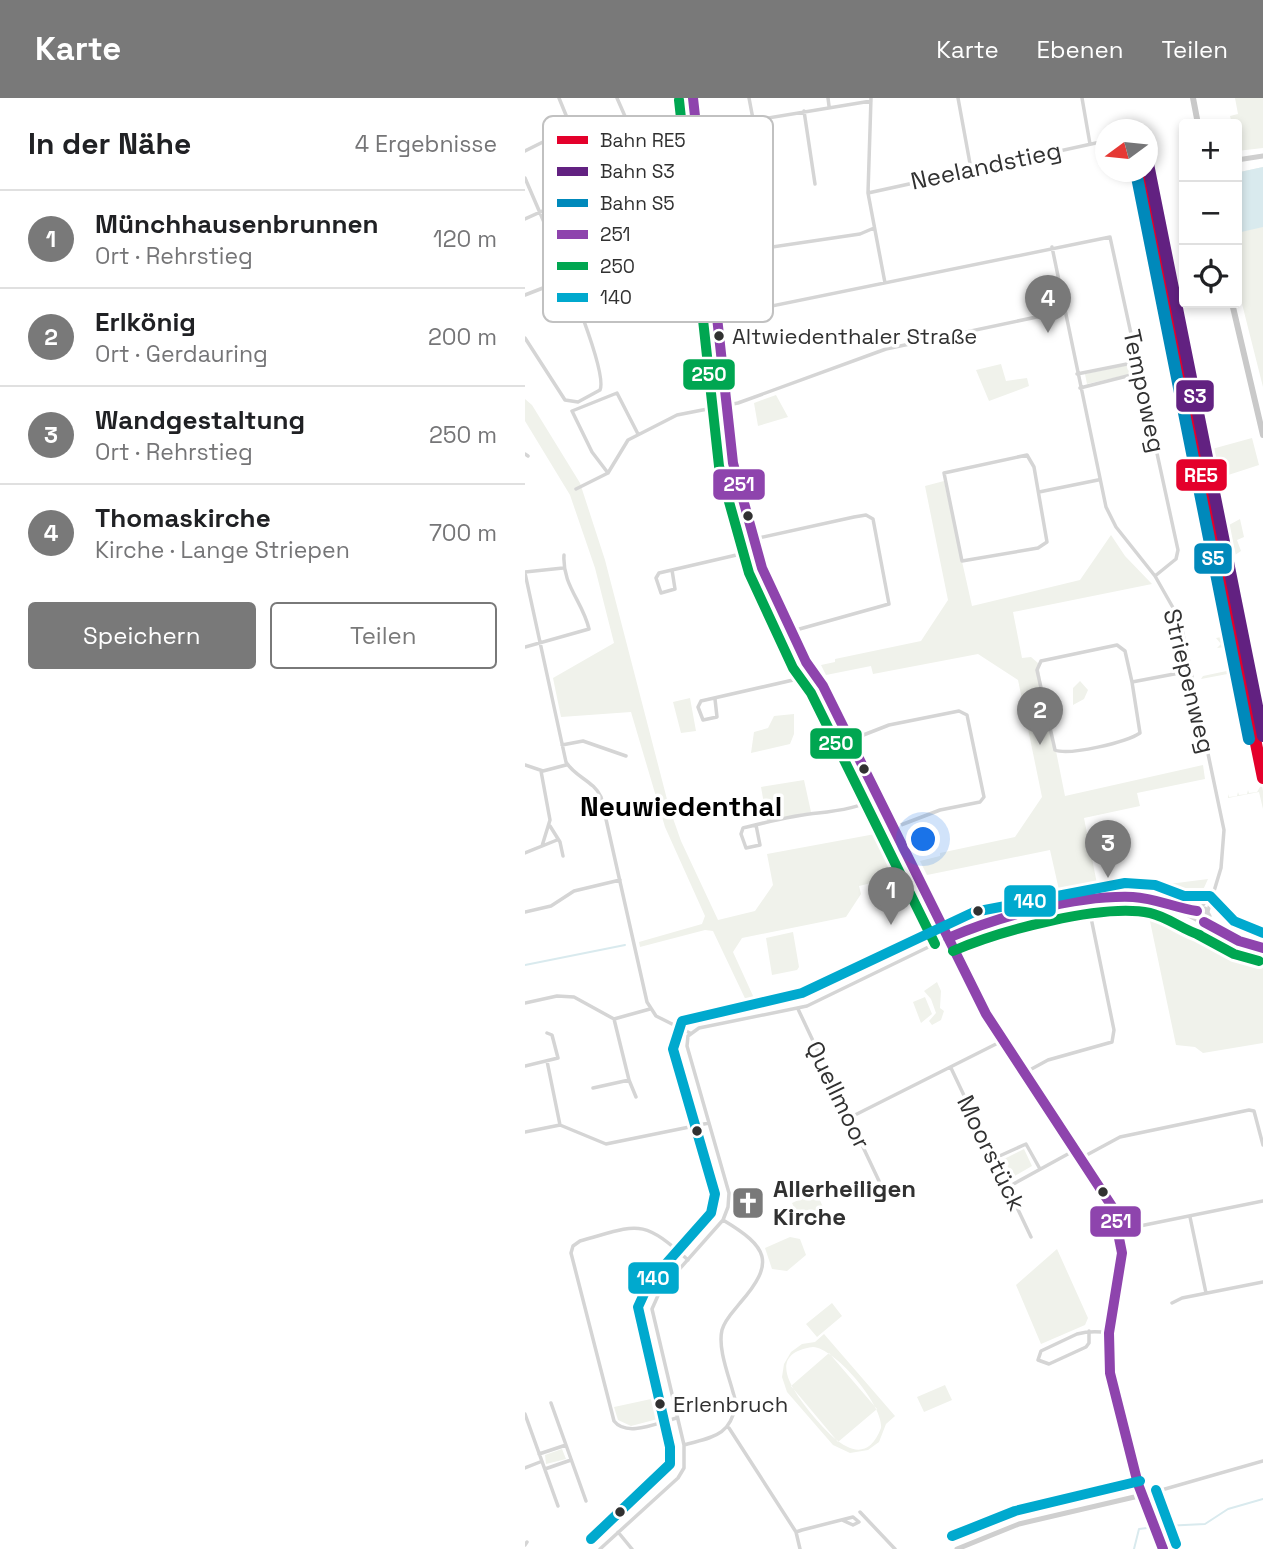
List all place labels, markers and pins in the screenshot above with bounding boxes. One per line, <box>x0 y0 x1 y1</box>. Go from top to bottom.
pin: 4 <box>1025 275 1071 333</box>
place label: Altwiedenthaler Straße <box>732 322 977 350</box>
marker: Altwiedenthaler Straße <box>712 329 726 343</box>
unlabelled marker <box>741 509 755 523</box>
pin: 2 <box>1017 687 1063 745</box>
unlabelled marker <box>857 762 871 776</box>
pin: 3 <box>1085 820 1131 878</box>
pin: 1 <box>868 867 914 925</box>
unlabelled marker <box>971 904 985 918</box>
unlabelled marker <box>690 1124 704 1138</box>
place label: Allerheiligen Kirche <box>773 1173 916 1232</box>
church icon: Allerheiligen Kirche <box>729 1184 767 1222</box>
unlabelled marker <box>1096 1185 1110 1199</box>
place label: Erlenbruch <box>673 1390 788 1418</box>
marker: Erlenbruch <box>653 1397 667 1411</box>
unlabelled marker <box>613 1505 627 1519</box>

